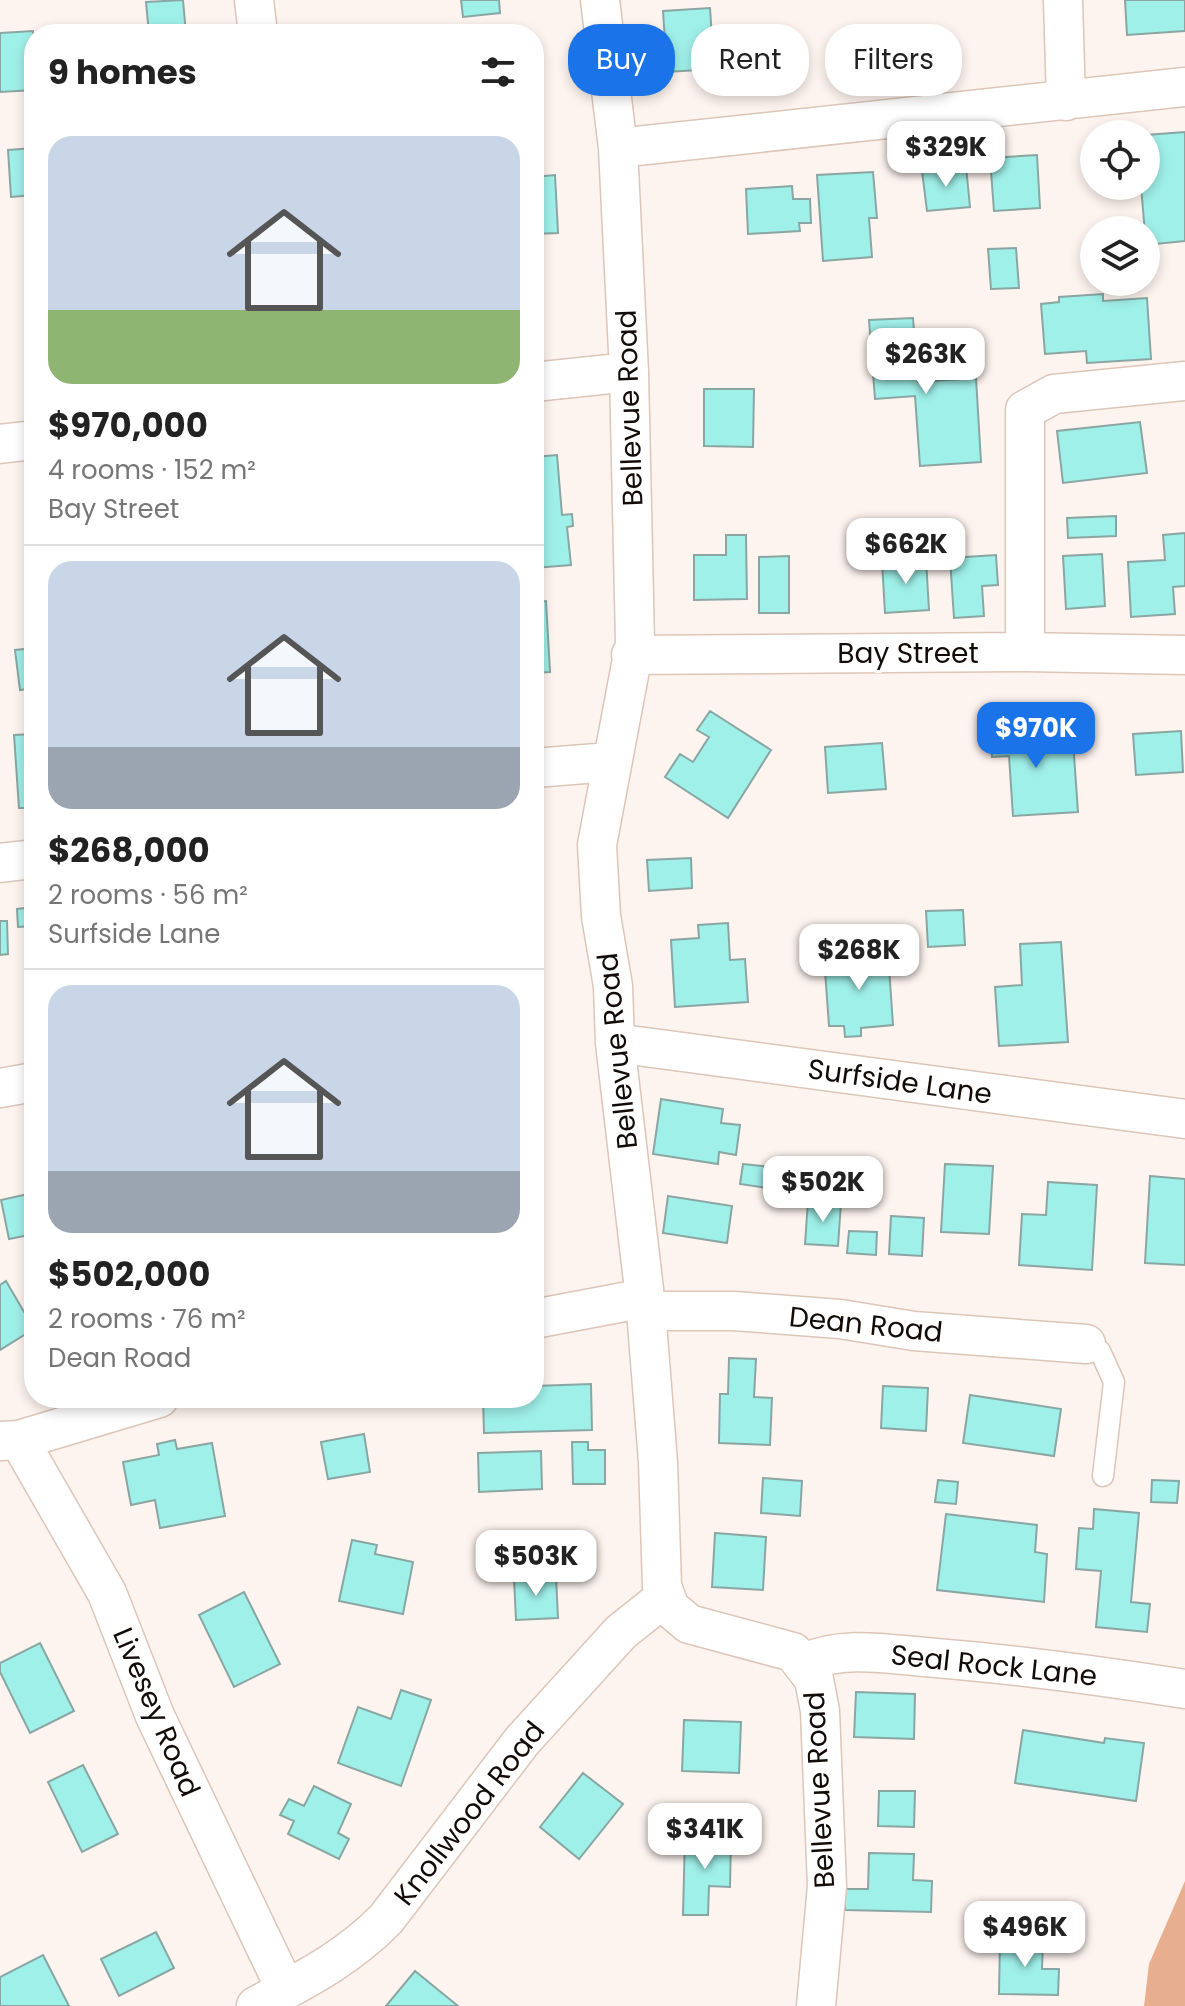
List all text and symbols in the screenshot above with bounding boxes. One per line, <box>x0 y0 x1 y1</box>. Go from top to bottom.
chip: Buy <box>568 24 675 96</box>
chip: Rent <box>691 24 809 96</box>
chip: Filters <box>825 24 962 96</box>
text: 9 homes <box>48 48 197 96</box>
icon: filters <box>476 50 520 94</box>
map controls <box>1080 120 1160 296</box>
button: locate <box>1080 120 1160 200</box>
pin: $329K <box>890 121 1002 189</box>
text: $329K <box>905 129 987 165</box>
icon: home <box>212 188 356 332</box>
button: layers <box>1080 216 1160 296</box>
street label: Bellevue Road <box>607 309 652 507</box>
pin: $263K <box>870 328 982 396</box>
text: $263K <box>885 336 967 372</box>
text: $970,000 <box>48 401 208 449</box>
text: 4 rooms · 152 m² <box>48 452 256 488</box>
text: Bay Street <box>48 491 179 527</box>
pin: $662K <box>850 518 962 586</box>
text: $662K <box>864 526 948 562</box>
icon: home <box>212 613 356 757</box>
street label: Bay Street <box>837 634 979 673</box>
pin: $970K <box>980 702 1092 770</box>
text: $970K <box>995 710 1077 746</box>
text: $268,000 <box>48 826 210 874</box>
text: 2 rooms · 56 m² <box>48 877 248 913</box>
text: Surfside Lane <box>48 916 220 952</box>
pin: $268K <box>803 924 915 992</box>
text: $268K <box>817 932 901 968</box>
street label: Bellevue Road <box>588 951 647 1151</box>
icon: home <box>212 1037 356 1181</box>
street label: Surfside Lane <box>805 1049 995 1114</box>
pin: $502K <box>767 1156 879 1224</box>
text: $502K <box>781 1164 865 1200</box>
text: $502,000 <box>48 1250 210 1298</box>
street label: Dean Road <box>787 1297 945 1352</box>
text: 2 rooms · 76 m² <box>48 1301 246 1337</box>
text: Dean Road <box>48 1340 191 1376</box>
pin: $503K <box>480 1530 592 1598</box>
text: $503K <box>494 1538 578 1574</box>
street label: Livesey Road <box>103 1622 210 1803</box>
street label: Seal Rock Lane <box>889 1635 1099 1696</box>
street label: Bellevue Road <box>795 1691 844 1889</box>
street label: Knollwood Road <box>385 1713 554 1914</box>
pin: $341K <box>649 1803 761 1871</box>
text: $341K <box>666 1811 744 1847</box>
pin: $496K <box>969 1901 1081 1969</box>
text: $496K <box>982 1909 1068 1945</box>

